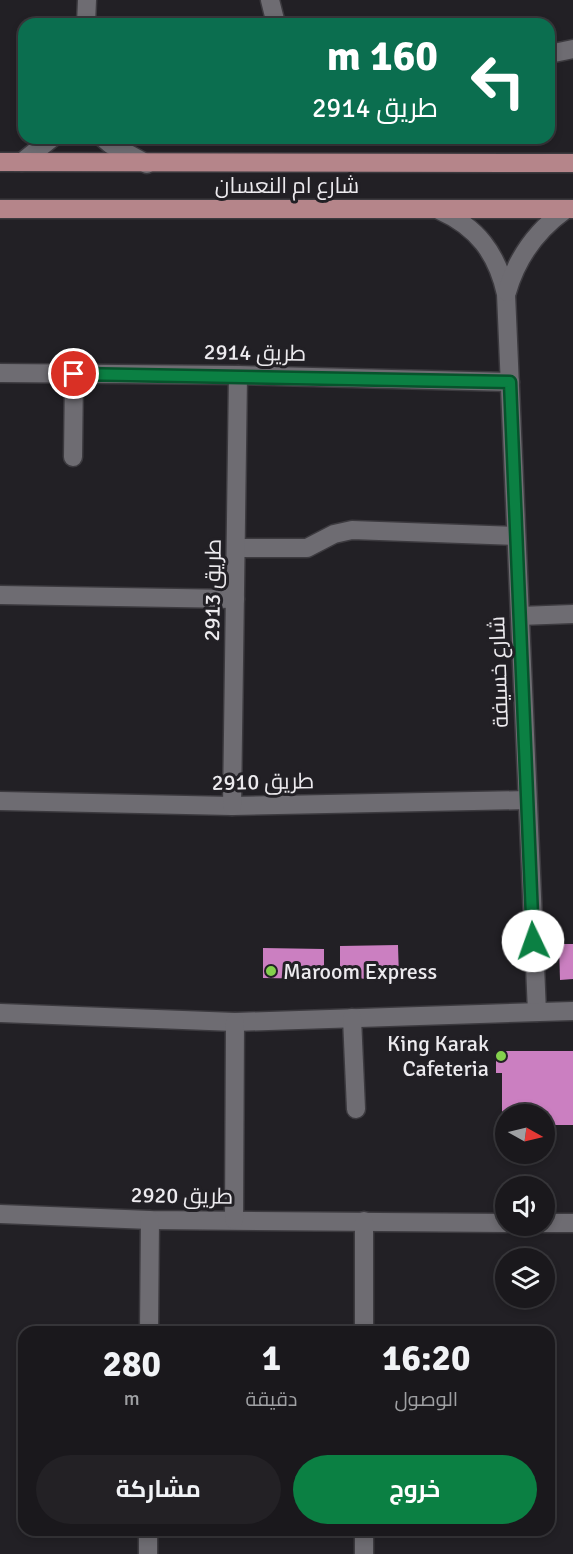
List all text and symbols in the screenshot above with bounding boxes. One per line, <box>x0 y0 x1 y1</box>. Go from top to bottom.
text: 160 m <box>327 31 438 82</box>
icon: left <box>459 42 537 120</box>
text: طريق 2914 <box>312 92 438 125</box>
street label: شارع ام النعسان <box>215 172 359 201</box>
street label: طريق 2914 <box>203 338 307 367</box>
pin <box>48 348 99 399</box>
icon: arrive <box>57 357 90 390</box>
street label: طريق 2913 <box>198 538 227 642</box>
street label: شارع خسيفة <box>483 616 515 728</box>
street label: طريق 2910 <box>211 767 315 796</box>
position arrow <box>501 909 565 973</box>
place label: Maroom Express <box>283 958 437 985</box>
marker: Maroom Express <box>264 964 278 978</box>
place label: King Karak Cafeteria <box>387 1030 489 1082</box>
marker: King Karak Cafeteria <box>494 1049 508 1063</box>
north arrow <box>495 1104 555 1164</box>
map controls <box>495 1104 555 1308</box>
button: sound <box>495 1176 555 1236</box>
street label: طريق 2920 <box>130 1181 234 1210</box>
button: layers <box>495 1248 555 1308</box>
text: 1 <box>262 1336 281 1381</box>
text: 16:20 <box>382 1336 470 1381</box>
text: 280 <box>103 1342 161 1387</box>
text: m <box>124 1386 140 1411</box>
text: دقيقة <box>245 1387 298 1412</box>
text: الوصول <box>394 1387 458 1412</box>
button: مشاركة <box>36 1455 281 1524</box>
button: خروج <box>293 1455 537 1524</box>

